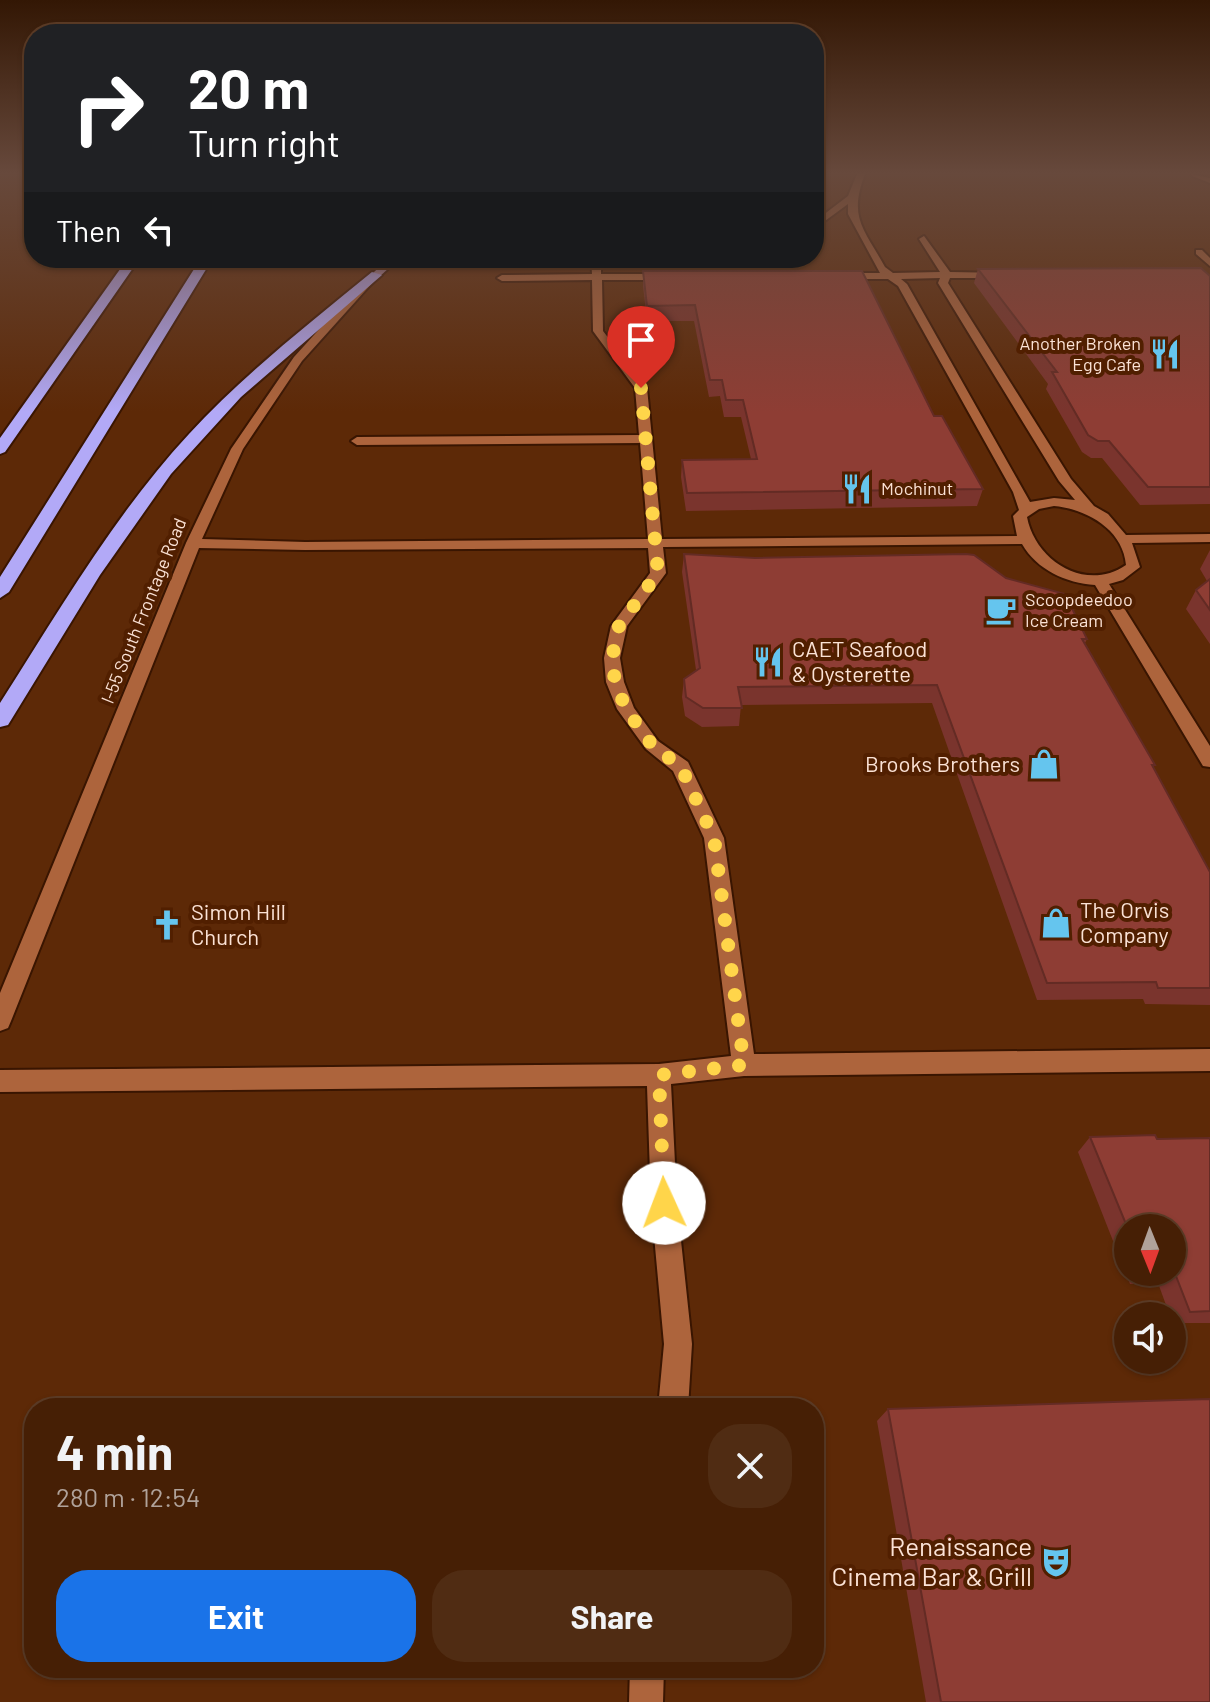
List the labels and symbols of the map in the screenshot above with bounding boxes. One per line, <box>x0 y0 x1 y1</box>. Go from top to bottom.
pin <box>607 306 675 388</box>
place label: Another Broken Egg Cafe <box>1019 332 1141 375</box>
restaurant icon: Another Broken Egg Cafe <box>1148 337 1182 371</box>
restaurant icon: Mochinut <box>840 472 874 506</box>
place label: Mochinut <box>881 477 953 499</box>
street label: I-55 South Frontage Road <box>96 515 190 707</box>
place label: Scoopdeedoo Ice Cream <box>1025 588 1133 631</box>
cafe icon: Scoopdeedoo Ice Cream <box>984 593 1018 627</box>
place label: CAET Seafood & Oysterette <box>792 635 927 686</box>
restaurant icon: CAET Seafood & Oysterette <box>751 645 785 679</box>
shop icon: Brooks Brothers <box>1027 747 1061 781</box>
place label: Brooks Brothers <box>865 750 1020 776</box>
place label: The Orvis Company <box>1080 896 1169 947</box>
place label: Simon Hill Church <box>191 898 286 949</box>
shop icon: The Orvis Company <box>1039 906 1073 940</box>
church icon: Simon Hill Church <box>150 908 184 942</box>
position arrow <box>622 1161 706 1245</box>
north arrow <box>1114 1214 1186 1286</box>
place label: Renaissance Cinema Bar & Grill <box>832 1530 1032 1591</box>
theatre icon: Renaissance Cinema Bar & Grill <box>1039 1545 1073 1579</box>

